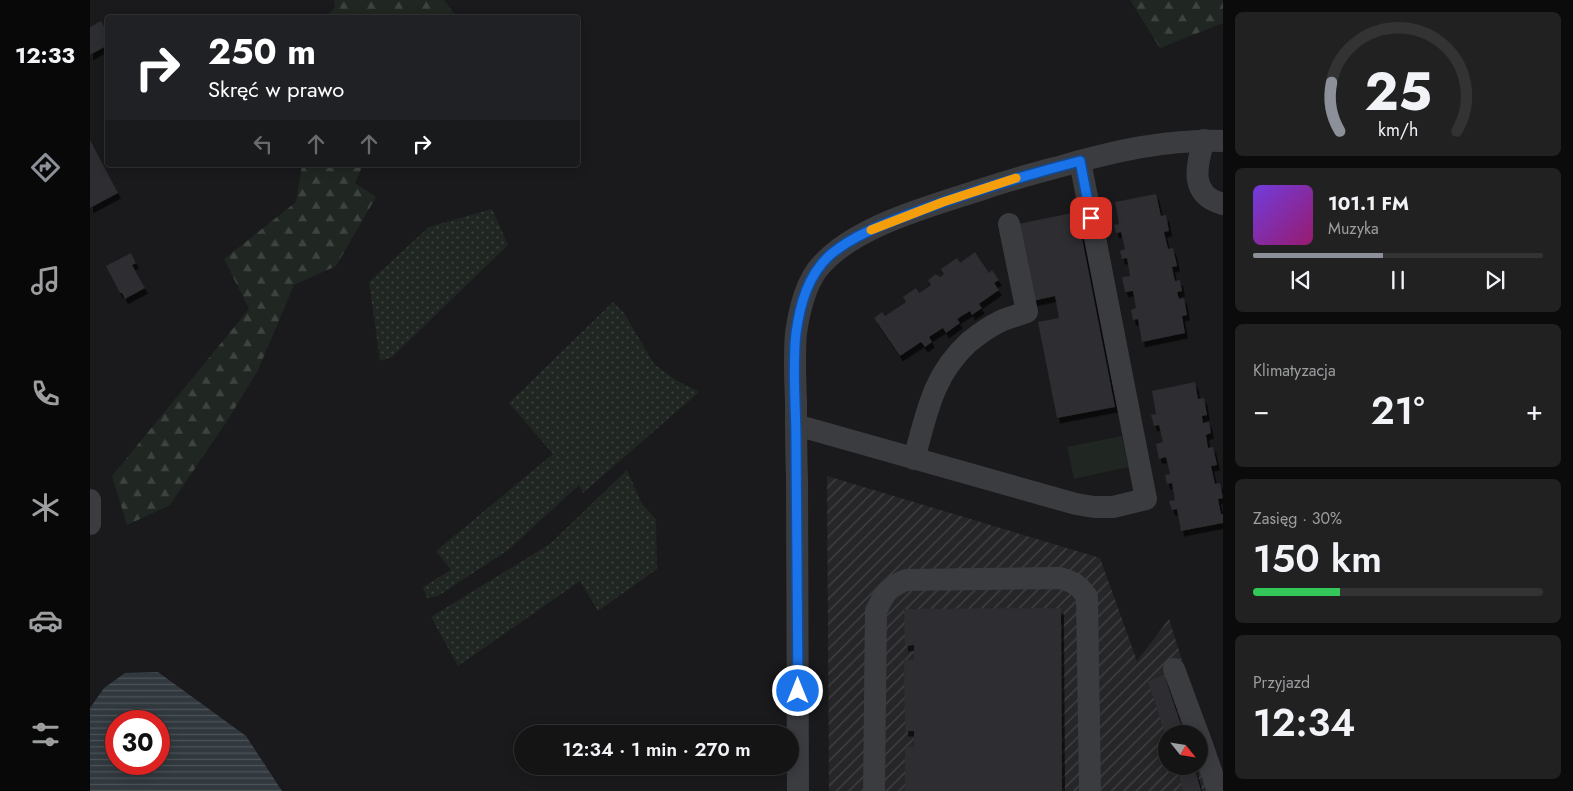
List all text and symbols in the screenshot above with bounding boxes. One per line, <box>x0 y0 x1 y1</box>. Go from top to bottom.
text: 250 m <box>208 27 316 77</box>
icon: right <box>125 35 190 100</box>
text: 12:33 <box>15 39 75 71</box>
text: 25 <box>1364 54 1432 130</box>
text: Skręć w prawo <box>208 73 344 105</box>
text: km/h <box>1378 117 1418 143</box>
icon: left <box>249 130 277 158</box>
icon: ahead <box>302 130 330 158</box>
icon: ahead <box>355 130 383 158</box>
icon: right <box>408 130 436 158</box>
icon: directions <box>28 150 63 185</box>
text: 101.1 FM <box>1328 190 1409 217</box>
pin <box>1070 197 1112 239</box>
icon: arrive <box>1077 204 1105 232</box>
text: Muzyka <box>1328 217 1379 240</box>
icon: music <box>28 263 63 298</box>
icon: previous <box>1287 266 1315 294</box>
icon: pause <box>1384 266 1412 294</box>
icon: next <box>1481 266 1509 294</box>
text: Klimatyzacja <box>1253 359 1336 382</box>
icon: phone <box>28 376 63 411</box>
text: 21° <box>1371 383 1424 438</box>
text: − <box>1253 390 1270 431</box>
text: + <box>1526 390 1543 431</box>
icon: climate <box>28 490 63 525</box>
text: Zasięg · 30% <box>1253 507 1342 530</box>
text: 150 km <box>1253 531 1382 586</box>
icon: car <box>28 603 63 638</box>
position arrow <box>771 664 823 716</box>
text: Przyjazd <box>1253 671 1310 694</box>
text: 12:34 <box>1253 695 1355 750</box>
speed limit sign: 30 <box>105 710 170 775</box>
icon: filters <box>28 717 63 752</box>
north arrow <box>1158 725 1208 775</box>
map controls <box>1158 725 1208 775</box>
text: 12:34 · 1 min · 270 m <box>562 736 751 763</box>

